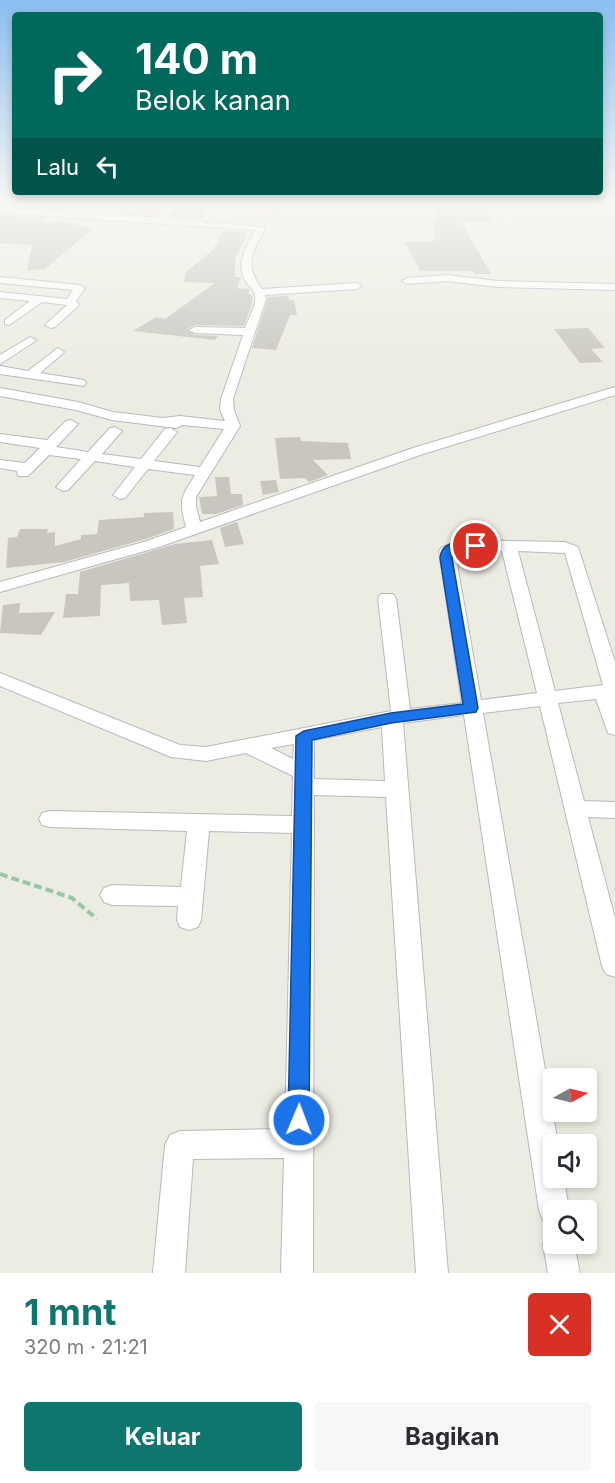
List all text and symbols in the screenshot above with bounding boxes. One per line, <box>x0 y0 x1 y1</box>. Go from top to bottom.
text: 140 m <box>135 33 258 84</box>
icon: right <box>36 36 114 114</box>
text: Belok kanan <box>135 84 291 117</box>
icon: left <box>91 150 124 183</box>
text: Lalu <box>36 154 79 180</box>
pin <box>450 520 501 571</box>
icon: arrive <box>459 529 492 562</box>
north arrow <box>543 1068 597 1122</box>
map controls <box>543 1068 597 1254</box>
position arrow <box>267 1088 331 1152</box>
button: sound <box>543 1134 597 1188</box>
button: search <box>543 1200 597 1254</box>
text: 1 mnt <box>24 1290 117 1334</box>
button: close <box>528 1293 591 1356</box>
text: 320 m · 21:21 <box>24 1335 148 1359</box>
button: Keluar <box>24 1402 302 1471</box>
button: Bagikan <box>314 1402 591 1471</box>

